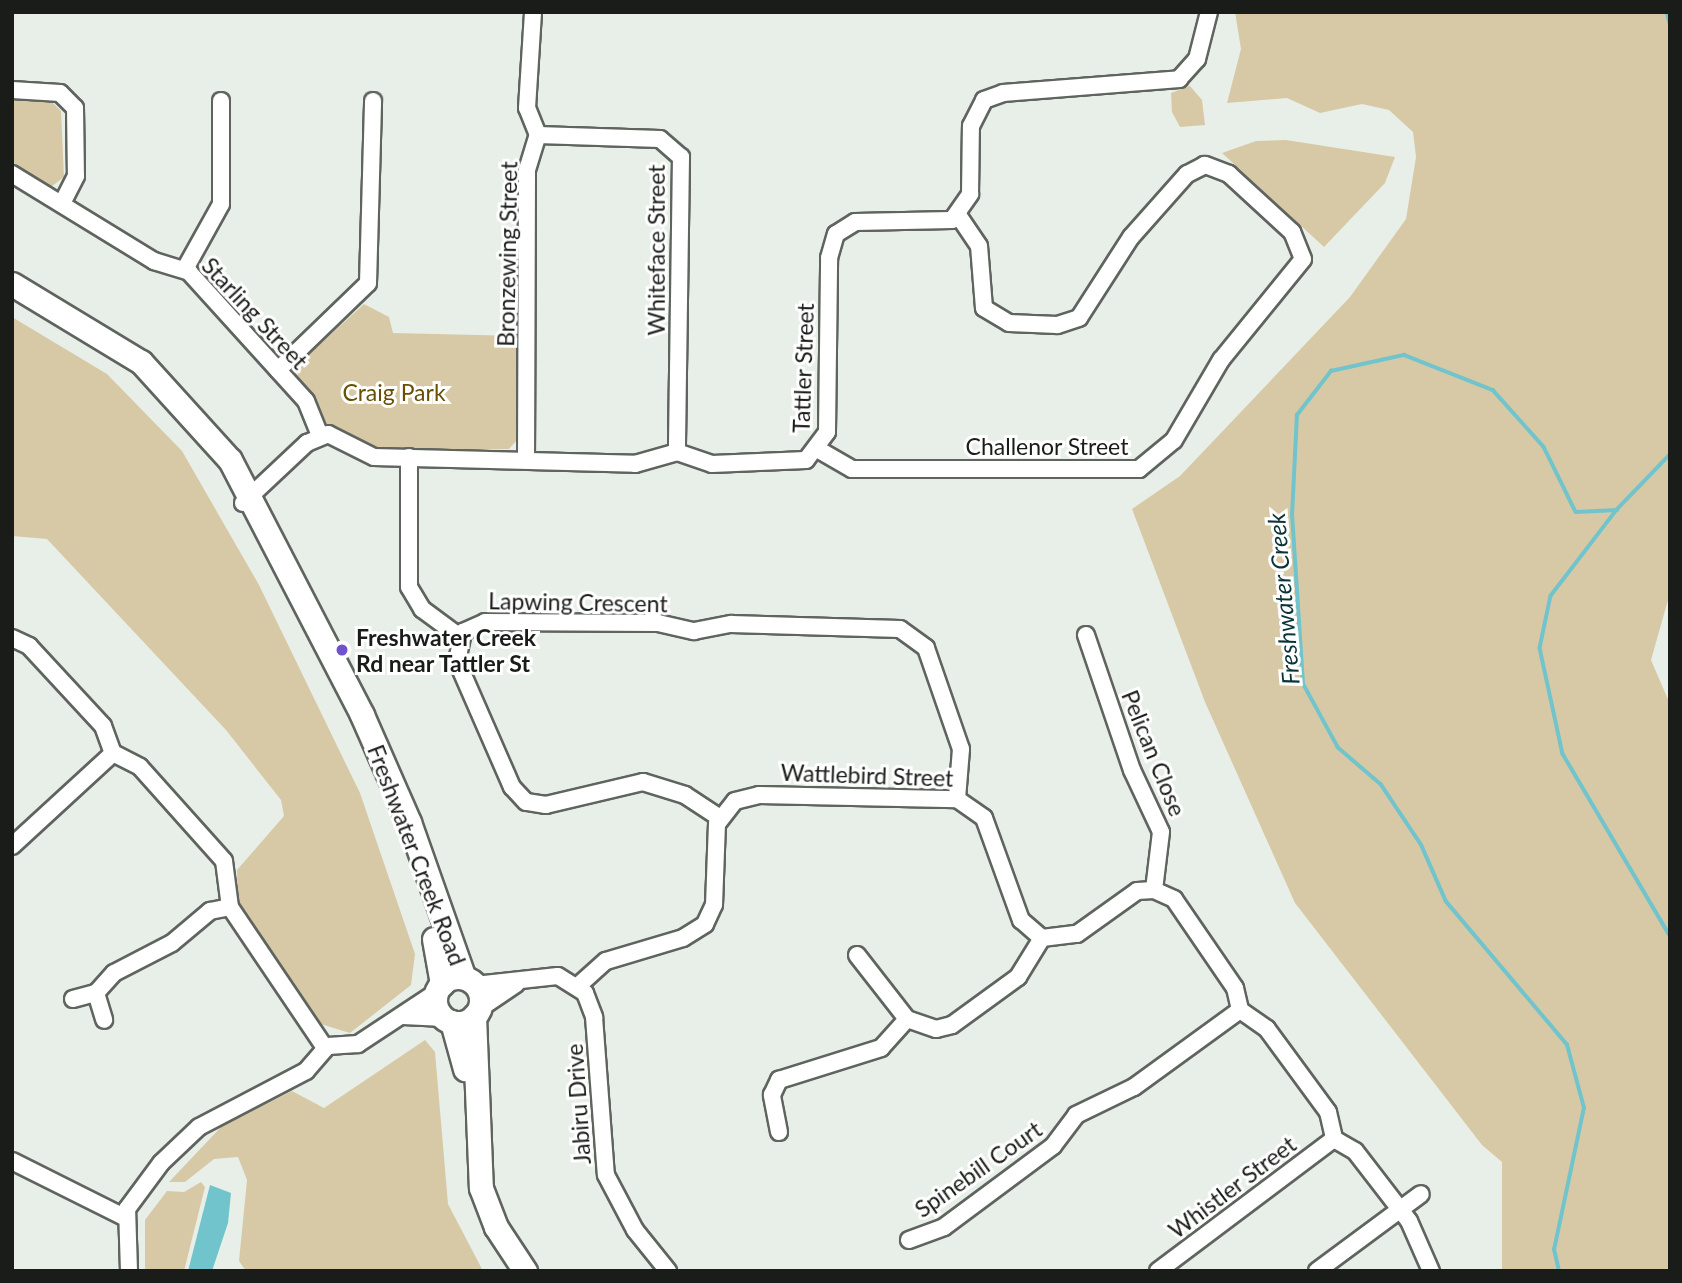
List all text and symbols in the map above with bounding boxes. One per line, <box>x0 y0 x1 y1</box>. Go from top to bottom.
street label: Bronzewing Street <box>492 161 522 347</box>
street label: Whiteface Street <box>642 164 670 336</box>
street label: Starling Street <box>196 252 314 374</box>
street label: Tattler Street <box>787 302 819 434</box>
park label: Craig Park <box>342 378 446 406</box>
street label: Challenor Street <box>965 432 1129 460</box>
water label: Freshwater Creek <box>1261 512 1305 686</box>
street label: Lapwing Crescent <box>488 587 668 617</box>
place label: Freshwater Creek Rd near Tattler St <box>356 623 537 677</box>
marker: Freshwater Creek Rd near Tattler St <box>334 642 350 658</box>
street label: Pelican Close <box>1116 686 1192 820</box>
street label: Freshwater Creek Road <box>362 741 472 969</box>
street label: Wattlebird Street <box>780 758 954 792</box>
street label: Jabiru Drive <box>560 1043 596 1165</box>
street label: Spinebill Court <box>909 1115 1047 1223</box>
street label: Whistler Street <box>1163 1130 1301 1244</box>

